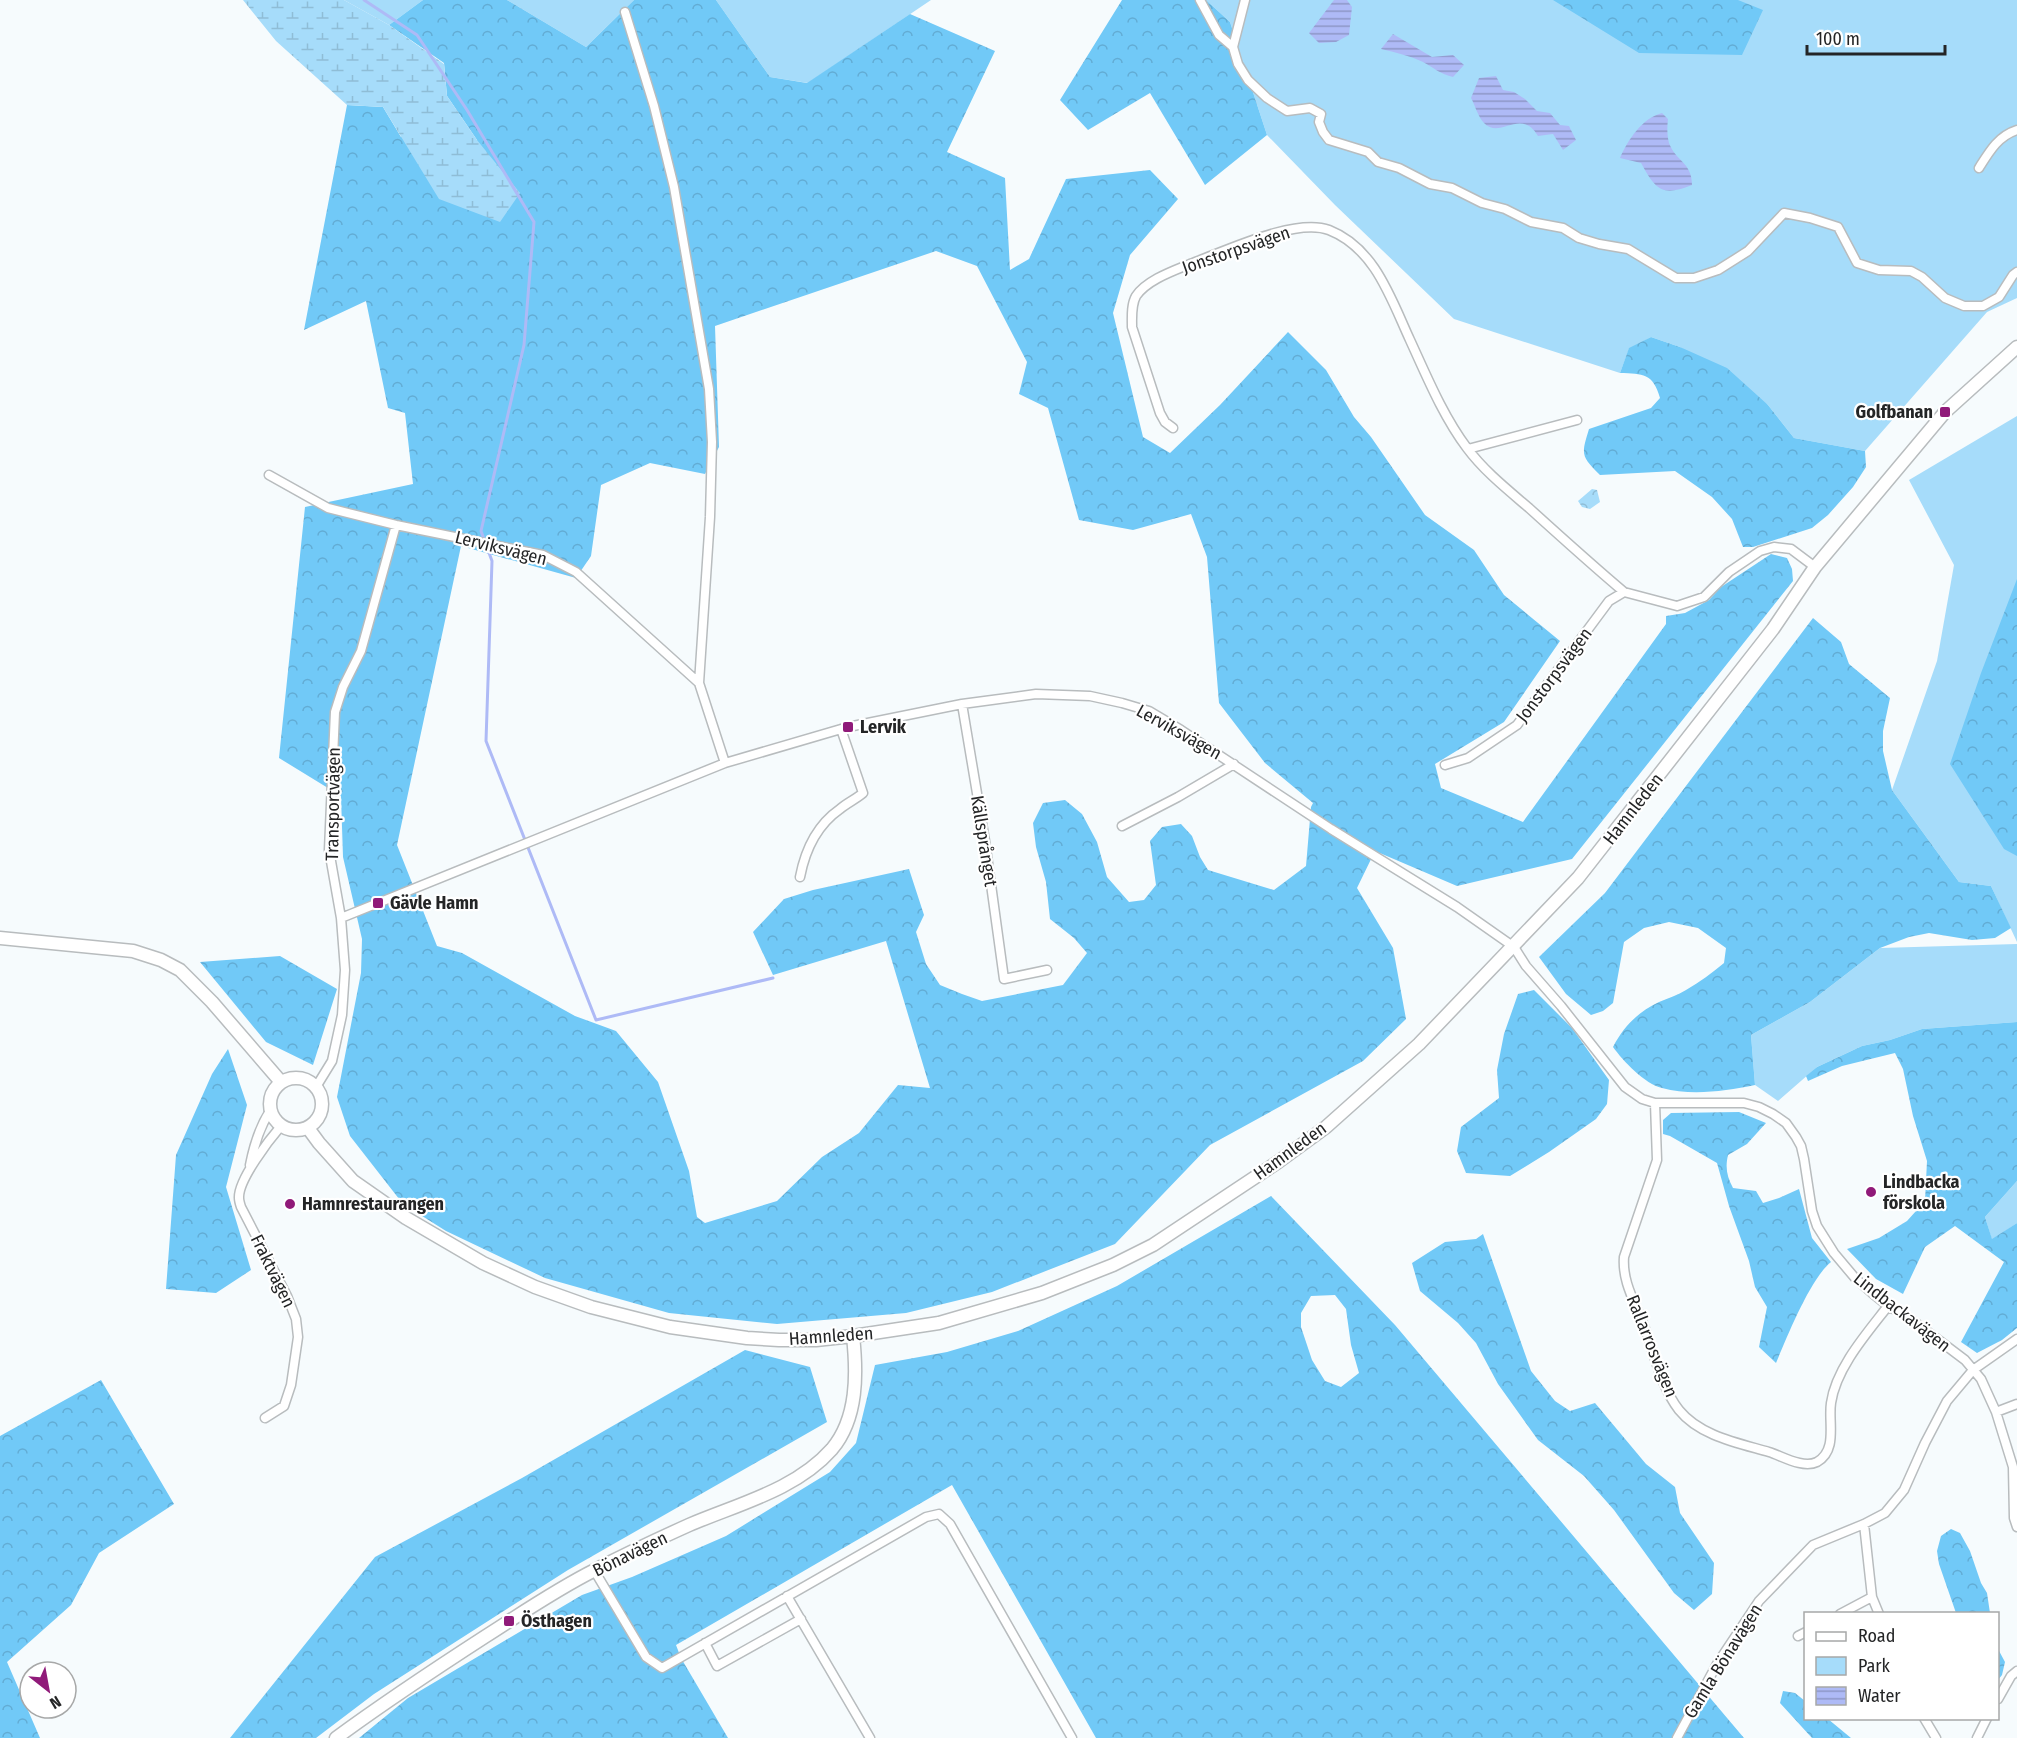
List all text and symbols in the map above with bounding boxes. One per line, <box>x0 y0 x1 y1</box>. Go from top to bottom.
scale bar <box>1807 18 1945 56</box>
text: 100 m <box>1816 28 1860 50</box>
street label: Jonstorpsvägen <box>1179 221 1293 279</box>
place label: Golfbanan <box>1856 401 1933 423</box>
marker: Golfbanan <box>1938 405 1952 419</box>
street label: Lerviksvägen <box>453 526 549 570</box>
street label: Jonstorpsvägen <box>1511 623 1597 727</box>
street label: Lerviksvägen <box>1133 700 1225 764</box>
place label: Lervik <box>860 716 907 738</box>
marker: Lervik <box>841 720 855 734</box>
street label: Transportvägen <box>321 747 345 861</box>
street label: Hamnleden <box>1598 769 1668 849</box>
street label: Källsprånget <box>966 794 1002 888</box>
place label: Gävle Hamn <box>390 892 478 914</box>
marker: Gävle Hamn <box>371 896 385 910</box>
street label: Hamnleden <box>1249 1117 1331 1185</box>
place label: Lindbacka förskola <box>1883 1171 1960 1214</box>
marker: Lindbacka förskola <box>1864 1185 1878 1199</box>
place label: Hamnrestaurangen <box>302 1193 444 1215</box>
marker: Hamnrestaurangen <box>283 1197 297 1211</box>
street label: Fraktvägen <box>246 1231 300 1311</box>
street label: Lindbackavägen <box>1849 1267 1955 1357</box>
street label: Rallarrosvägen <box>1621 1292 1683 1400</box>
street label: Hamnleden <box>788 1322 874 1350</box>
street label: Bönavägen <box>589 1527 671 1581</box>
street label: Gamla Bönavägen <box>1679 1600 1767 1722</box>
place label: Östhagen <box>521 1610 592 1632</box>
legend <box>1804 1612 1999 1720</box>
marker: Östhagen <box>502 1614 516 1628</box>
text: Road <box>1858 1625 1895 1647</box>
text: Park <box>1858 1655 1891 1677</box>
north arrow <box>18 1660 78 1720</box>
text: Water <box>1858 1685 1901 1707</box>
text: N <box>46 1692 64 1713</box>

